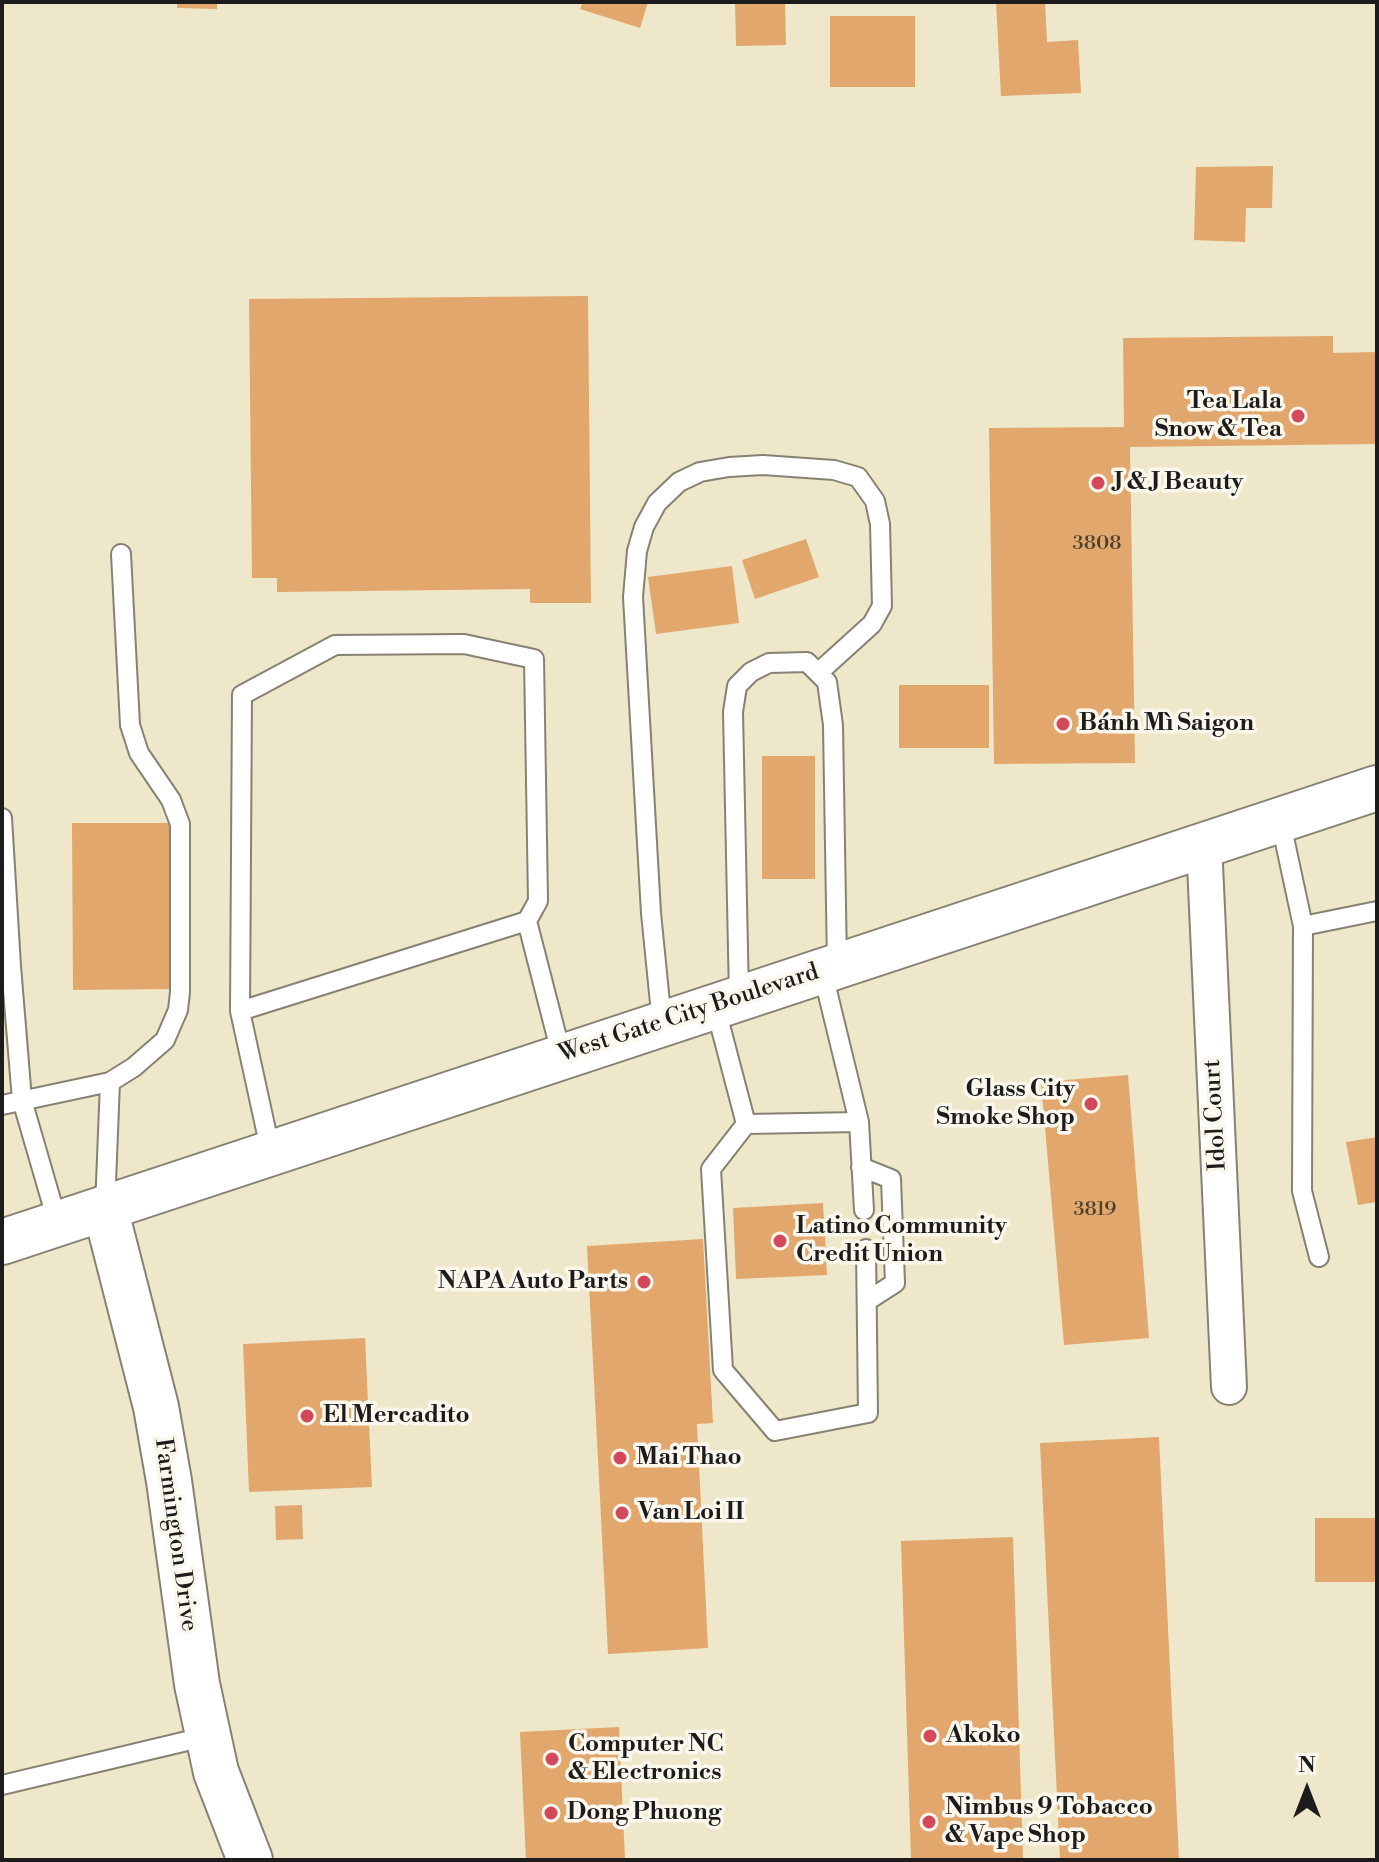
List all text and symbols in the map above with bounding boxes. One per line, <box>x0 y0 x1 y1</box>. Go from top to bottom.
place label: Tea Lala Snow & Tea <box>1155 388 1282 444</box>
marker: Tea Lala Snow & Tea <box>1289 407 1307 425</box>
place label: J & J Beauty <box>1114 469 1243 497</box>
marker: J & J Beauty <box>1089 474 1107 492</box>
house number: 3808 <box>1073 532 1121 556</box>
place label: Bánh Mì Saigon <box>1079 710 1254 738</box>
marker: Bánh Mì Saigon <box>1054 715 1072 733</box>
street label: West Gate City Boulevard <box>555 958 823 1070</box>
street label: Idol Court <box>1199 1059 1233 1171</box>
place label: Glass City Smoke Shop <box>936 1076 1075 1132</box>
marker: Glass City Smoke Shop <box>1082 1095 1100 1113</box>
house number: 3819 <box>1074 1198 1116 1222</box>
place label: Latino Community Credit Union <box>796 1213 1007 1269</box>
marker: Latino Community Credit Union <box>771 1232 789 1250</box>
place label: NAPA Auto Parts <box>438 1268 628 1296</box>
marker: NAPA Auto Parts <box>635 1273 653 1291</box>
place label: El Mercadito <box>323 1402 470 1430</box>
marker: El Mercadito <box>298 1407 316 1425</box>
street label: Farmington Drive <box>147 1436 203 1634</box>
place label: Mai Thao <box>636 1444 742 1472</box>
marker: Mai Thao <box>611 1449 629 1467</box>
place label: Van Loi II <box>638 1499 744 1527</box>
marker: Van Loi II <box>613 1504 631 1522</box>
place label: Akoko <box>946 1722 1021 1750</box>
marker: Akoko <box>921 1727 939 1745</box>
place label: Computer NC & Electronics <box>568 1731 724 1787</box>
marker: Computer NC & Electronics <box>543 1750 561 1768</box>
north arrow <box>1267 1750 1347 1830</box>
text: N <box>1298 1752 1316 1779</box>
place label: Nimbus 9 Tobacco & Vape Shop <box>945 1794 1153 1850</box>
place label: Dong Phuong <box>567 1799 721 1827</box>
marker: Dong Phuong <box>542 1804 560 1822</box>
marker: Nimbus 9 Tobacco & Vape Shop <box>920 1813 938 1831</box>

